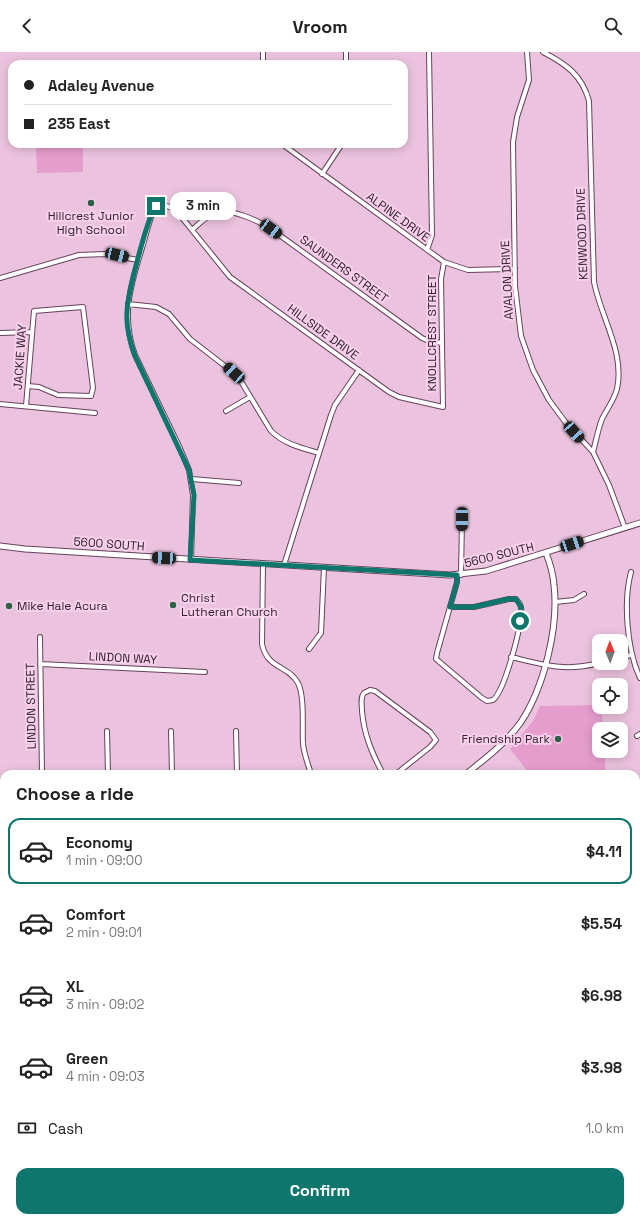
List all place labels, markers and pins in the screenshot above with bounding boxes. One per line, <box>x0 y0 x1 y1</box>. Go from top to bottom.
marker: Hillcrest Junior High School <box>86 198 96 208</box>
place label: Hillcrest Junior High School <box>48 208 135 238</box>
place label: Christ Lutheran Church <box>181 590 278 620</box>
place label: Mike Hale Acura <box>17 598 108 614</box>
marker: Christ Lutheran Church <box>168 600 178 610</box>
marker: Mike Hale Acura <box>4 601 14 611</box>
place label: Friendship Park <box>461 731 551 747</box>
marker: Friendship Park <box>553 734 563 744</box>

